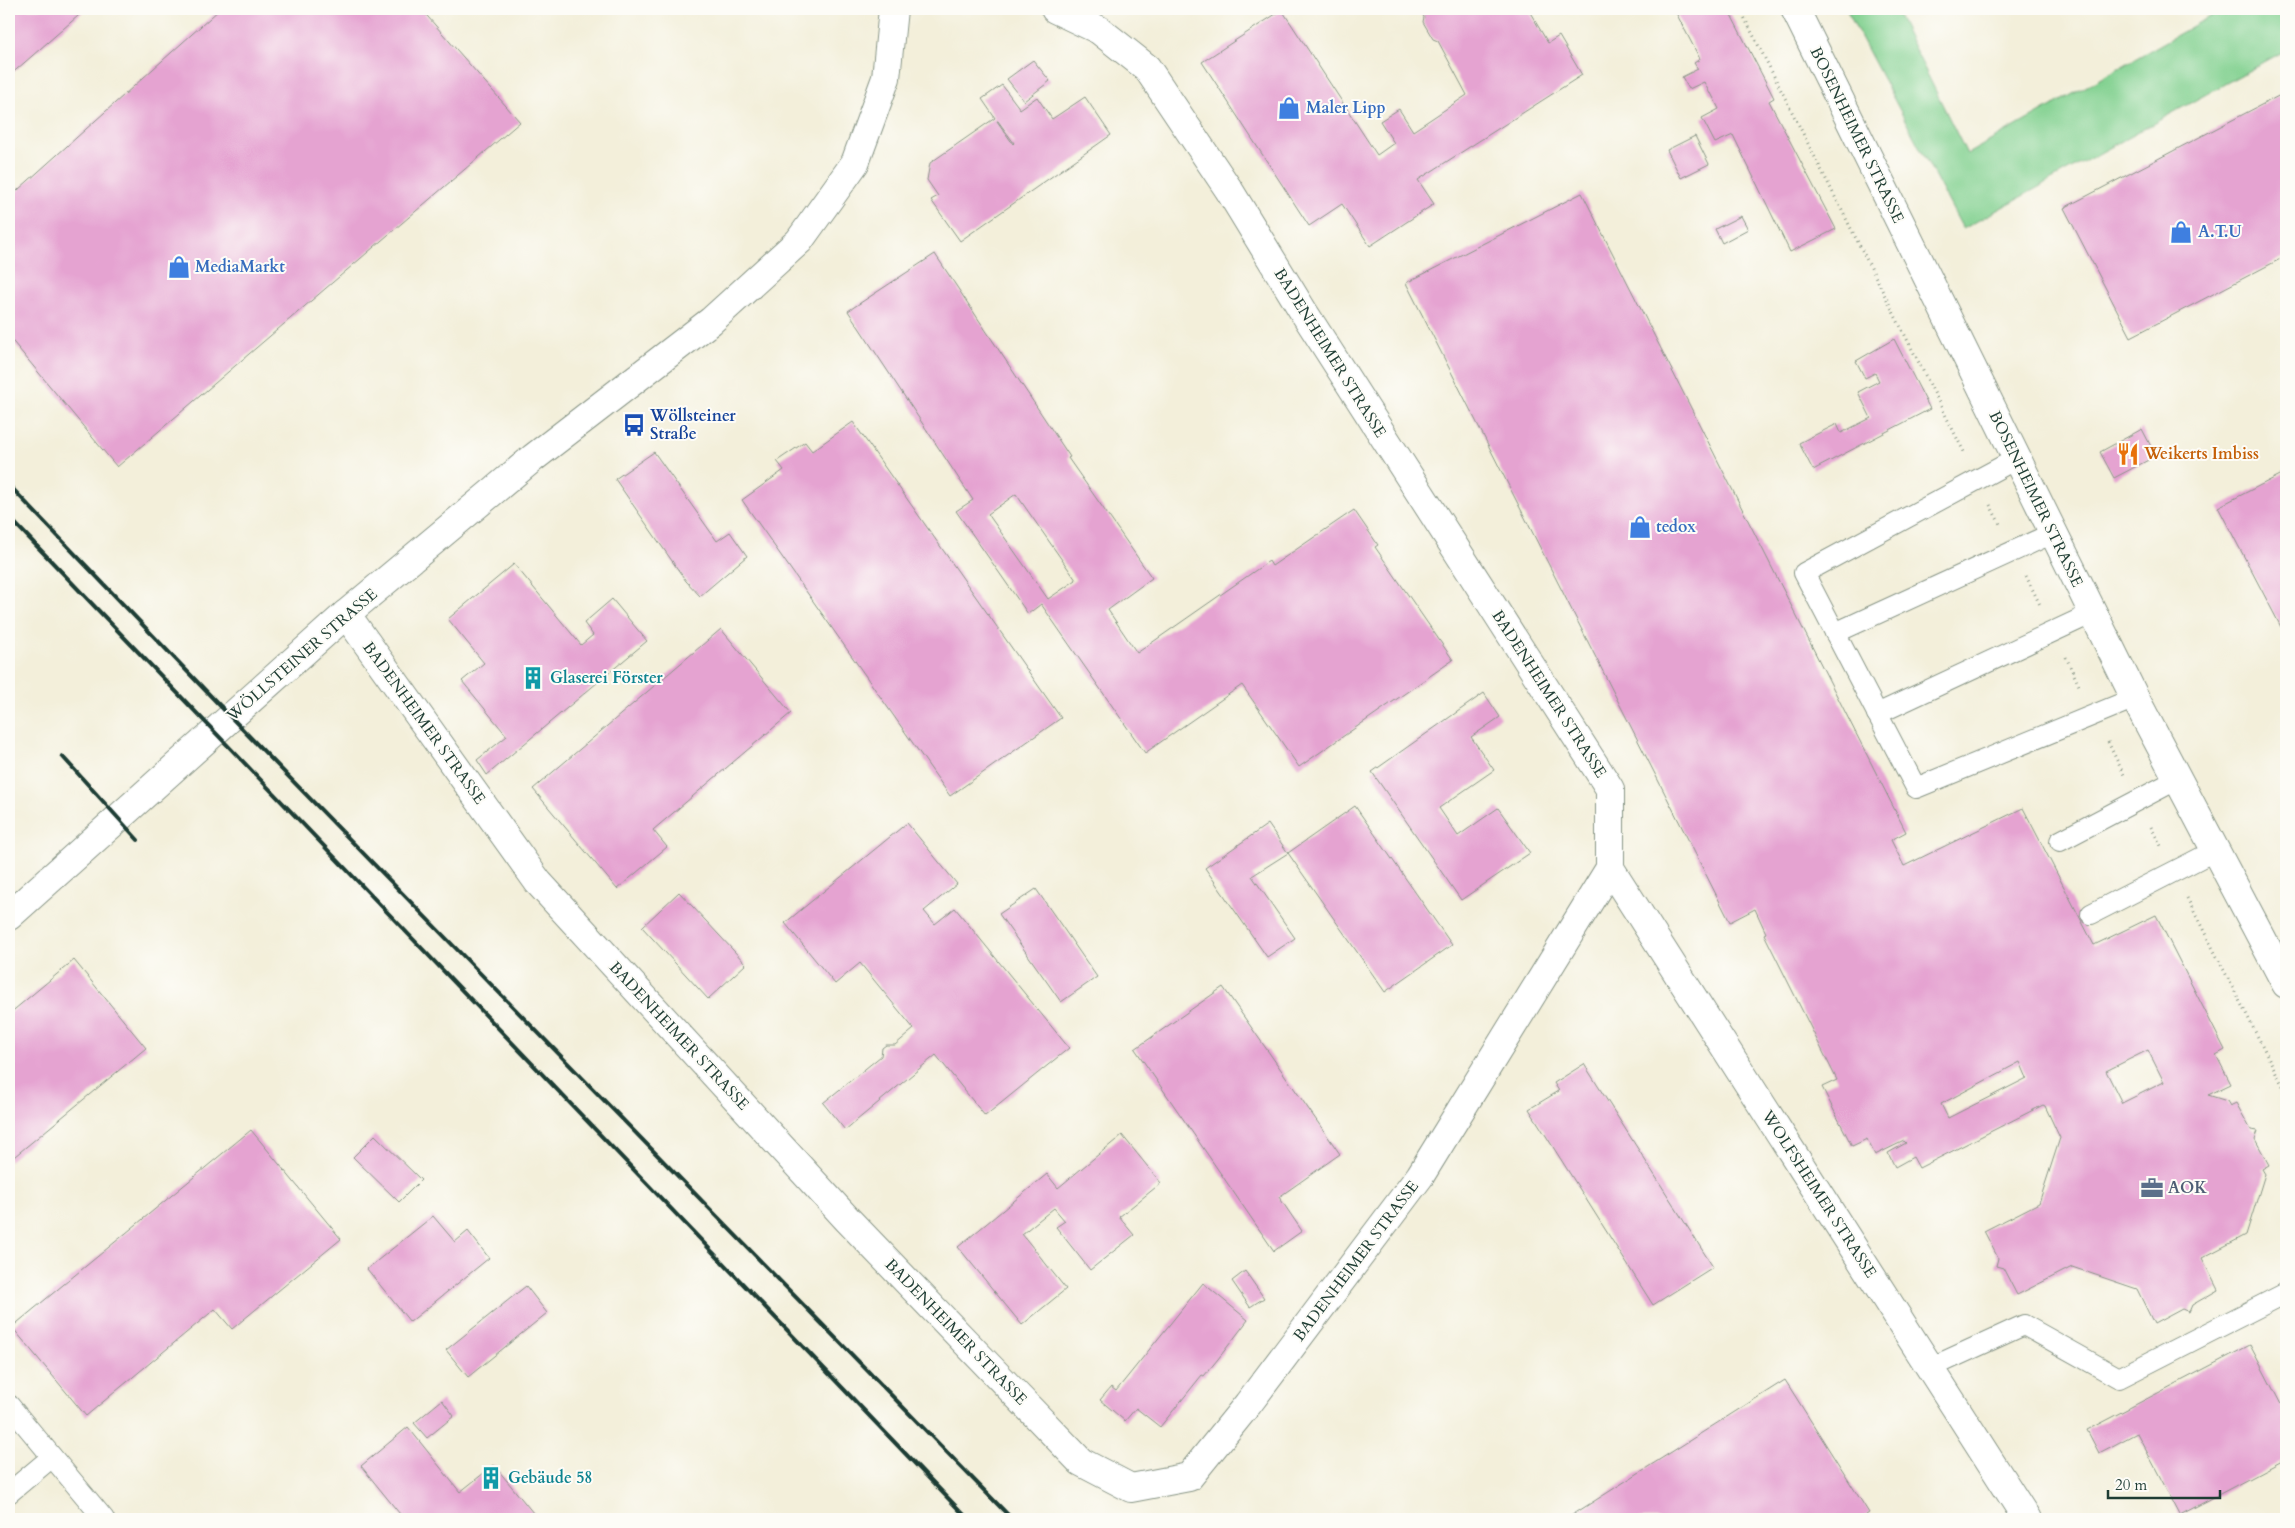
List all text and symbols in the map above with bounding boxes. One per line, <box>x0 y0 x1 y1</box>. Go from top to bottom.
street label: BOSENHEIMER STRASSE <box>1805 43 1909 227</box>
shop icon: Maler Lipp <box>1276 95 1302 121</box>
place label: Maler Lipp <box>1306 97 1386 119</box>
shop icon: A.T.U <box>2168 219 2194 245</box>
place label: A.T.U <box>2198 221 2242 243</box>
shop icon: MediaMarkt <box>166 254 192 280</box>
place label: MediaMarkt <box>195 256 285 278</box>
street label: BADENHEIMER STRASSE <box>1269 264 1391 442</box>
place label: Wöllsteiner Straße <box>649 405 736 445</box>
street label: BOSENHEIMER STRASSE <box>1984 407 2088 591</box>
bus stop icon: Wöllsteiner Straße <box>621 412 647 438</box>
restaurant icon: Weikerts Imbiss <box>2115 441 2141 467</box>
place label: Weikerts Imbiss <box>2143 443 2259 465</box>
shop icon: tedox <box>1627 514 1653 540</box>
place label: tedox <box>1656 516 1696 538</box>
street label: WÖLLSTEINER STRASSE <box>221 583 382 727</box>
street label: BADENHEIMER STRASSE <box>1486 606 1612 782</box>
street label: BADENHEIMER STRASSE <box>358 637 491 809</box>
building icon: Glaserei Förster <box>520 665 546 691</box>
place label: Glaserei Förster <box>550 667 663 689</box>
street label: BADENHEIMER STRASSE <box>604 957 754 1115</box>
street label: WOLFSHEIMER STRASSE <box>1756 1105 1882 1282</box>
office icon: AOK <box>2139 1175 2165 1201</box>
street label: BADENHEIMER STRASSE <box>1288 1176 1424 1346</box>
place label: AOK <box>2168 1177 2207 1199</box>
street label: BADENHEIMER STRASSE <box>880 1254 1032 1410</box>
building icon: Gebäude 58 <box>478 1465 504 1491</box>
place label: Gebäude 58 <box>508 1467 593 1489</box>
scale bar <box>2108 1468 2220 1500</box>
text: 20 m <box>2115 1475 2147 1495</box>

